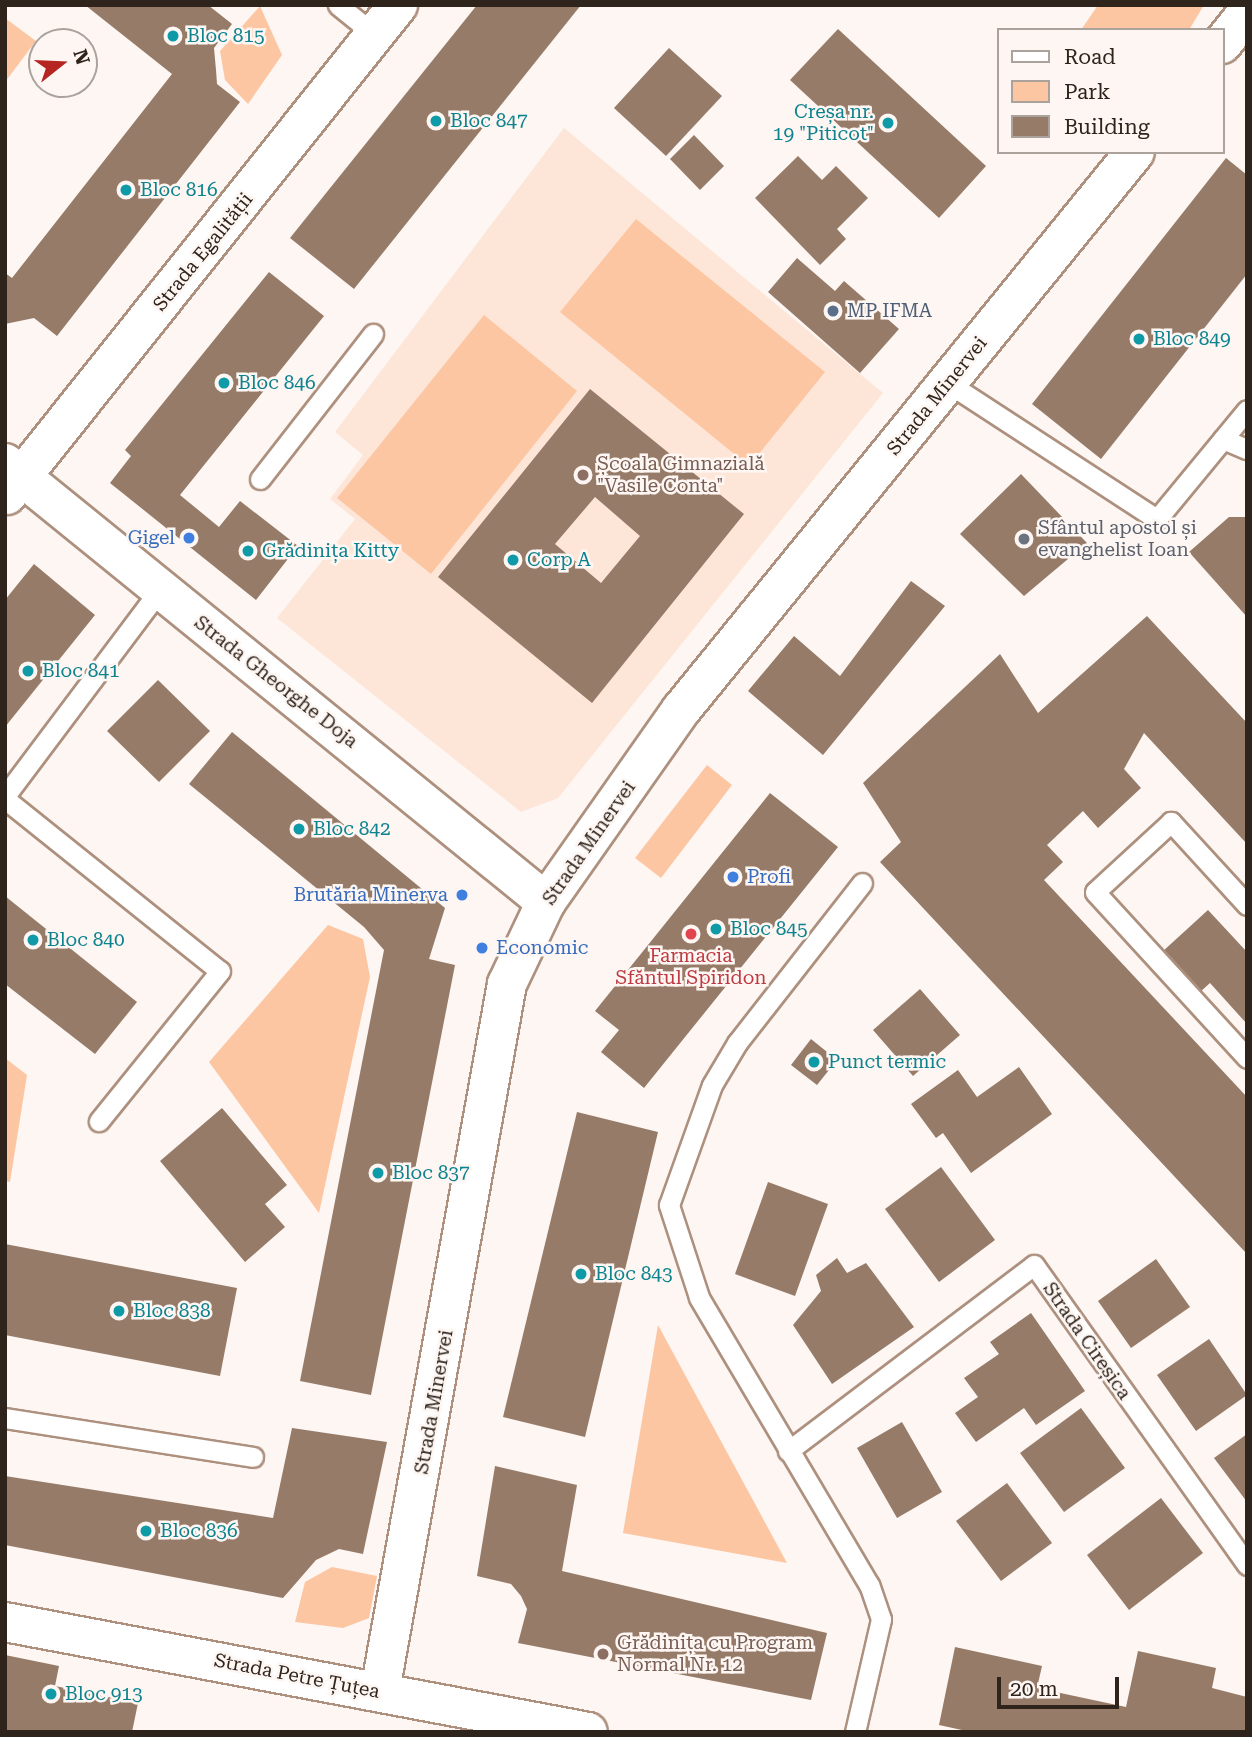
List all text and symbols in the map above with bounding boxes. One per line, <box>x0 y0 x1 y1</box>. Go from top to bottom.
place label: Bloc 815 <box>187 25 265 47</box>
north arrow <box>28 28 98 98</box>
marker: Bloc 815 <box>165 28 181 44</box>
legend <box>996 28 1224 154</box>
text: Road <box>1064 45 1116 69</box>
text: N <box>68 46 95 67</box>
text: Park <box>1064 80 1110 104</box>
place label: Creșa nr. 19 "Piticot" <box>773 101 874 145</box>
place label: Bloc 847 <box>450 110 528 132</box>
marker: Bloc 847 <box>428 113 444 129</box>
marker: Creșa nr. 19 "Piticot" <box>880 115 896 131</box>
text: Building <box>1064 115 1150 139</box>
place label: Bloc 816 <box>140 179 218 201</box>
marker: Bloc 816 <box>118 182 134 198</box>
street label: Strada Egalității <box>148 188 258 316</box>
place label: MP IFMA <box>847 300 932 322</box>
marker: MP IFMA <box>825 303 841 319</box>
place label: Bloc 849 <box>1153 328 1231 350</box>
marker: Bloc 849 <box>1131 331 1147 347</box>
street label: Strada Minervei <box>882 332 992 460</box>
place label: Bloc 846 <box>238 372 316 394</box>
marker: Bloc 846 <box>216 375 232 391</box>
place label: Școala Gimnazială "Vasile Conta" <box>597 453 765 497</box>
marker: Școala Gimnazială "Vasile Conta" <box>575 467 591 483</box>
place label: Sfântul apostol și evanghelist Ioan <box>1038 517 1197 561</box>
place label: Gigel <box>128 527 175 549</box>
marker: Gigel <box>181 530 197 546</box>
marker: Sfântul apostol și evanghelist Ioan <box>1016 531 1032 547</box>
place label: Grădinița Kitty <box>262 540 399 562</box>
marker: Grădinița Kitty <box>240 543 256 559</box>
place label: Corp A <box>527 549 591 571</box>
marker: Corp A <box>505 552 521 568</box>
street label: Strada Gheorghe Doja <box>190 611 362 753</box>
place label: Bloc 841 <box>42 660 120 682</box>
marker: Bloc 841 <box>20 663 36 679</box>
street label: Strada Minervei <box>538 777 640 909</box>
place label: Bloc 842 <box>313 818 391 840</box>
marker: Bloc 842 <box>291 821 307 837</box>
place label: Profi <box>747 866 791 888</box>
marker: Profi <box>725 869 741 885</box>
place label: Brutăria Minerva <box>293 884 448 906</box>
marker: Brutăria Minerva <box>454 887 470 903</box>
place label: Bloc 845 <box>730 918 808 940</box>
marker: Bloc 845 <box>708 921 724 937</box>
marker: Farmacia Sfăntul Spiridon <box>683 926 699 942</box>
place label: Bloc 840 <box>47 929 125 951</box>
marker: Bloc 840 <box>25 932 41 948</box>
place label: Economic <box>496 937 588 959</box>
marker: Economic <box>474 940 490 956</box>
place label: Farmacia Sfăntul Spiridon <box>615 945 767 989</box>
place label: Punct termic <box>828 1051 946 1073</box>
marker: Punct termic <box>806 1054 822 1070</box>
place label: Bloc 837 <box>392 1162 470 1184</box>
marker: Bloc 837 <box>370 1165 386 1181</box>
place label: Bloc 843 <box>595 1263 673 1285</box>
marker: Bloc 843 <box>573 1266 589 1282</box>
street label: Strada Cireșica <box>1038 1278 1136 1404</box>
place label: Bloc 838 <box>133 1300 211 1322</box>
marker: Bloc 838 <box>111 1303 127 1319</box>
street label: Strada Minervei <box>410 1328 458 1476</box>
place label: Bloc 836 <box>160 1520 238 1542</box>
marker: Bloc 836 <box>138 1523 154 1539</box>
place label: Grădinița cu Program Normal Nr. 12 <box>617 1632 813 1676</box>
marker: Grădinița cu Program Normal Nr. 12 <box>595 1646 611 1662</box>
street label: Strada Petre Țuțea <box>212 1649 382 1703</box>
scale bar <box>1000 1664 1122 1708</box>
text: 20 m <box>1010 1677 1058 1701</box>
place label: Bloc 913 <box>65 1683 143 1705</box>
marker: Bloc 913 <box>43 1686 59 1702</box>

